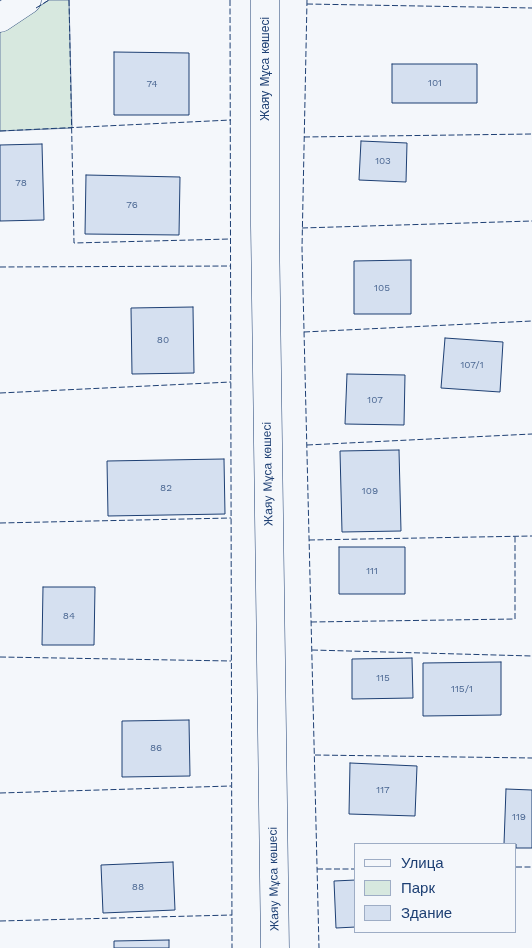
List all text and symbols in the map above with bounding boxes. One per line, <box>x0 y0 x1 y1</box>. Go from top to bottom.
street label: Жаяу Мұса көшесі <box>258 17 272 121</box>
house number: 101 <box>428 77 442 89</box>
house number: 74 <box>146 78 158 90</box>
house number: 103 <box>375 155 391 167</box>
house number: 78 <box>15 177 27 189</box>
house number: 76 <box>126 199 138 211</box>
house number: 105 <box>374 282 390 294</box>
house number: 80 <box>157 334 169 346</box>
house number: 107/1 <box>460 359 484 371</box>
house number: 107 <box>367 394 383 406</box>
street label: Жаяу Мұса көшесі <box>260 422 276 526</box>
house number: 82 <box>160 482 172 494</box>
house number: 109 <box>362 485 378 497</box>
house number: 111 <box>366 565 378 577</box>
house number: 84 <box>63 610 75 622</box>
house number: 115 <box>376 672 390 684</box>
house number: 115/1 <box>451 683 473 695</box>
house number: 86 <box>150 742 162 754</box>
house number: 117 <box>376 784 390 796</box>
house number: 119 <box>512 811 526 823</box>
street label: Жаяу Мұса көшесі <box>266 827 282 931</box>
legend <box>354 843 517 933</box>
text: Улица <box>401 854 444 872</box>
text: Парк <box>401 879 435 897</box>
house number: 88 <box>132 881 144 893</box>
text: Здание <box>401 904 452 922</box>

